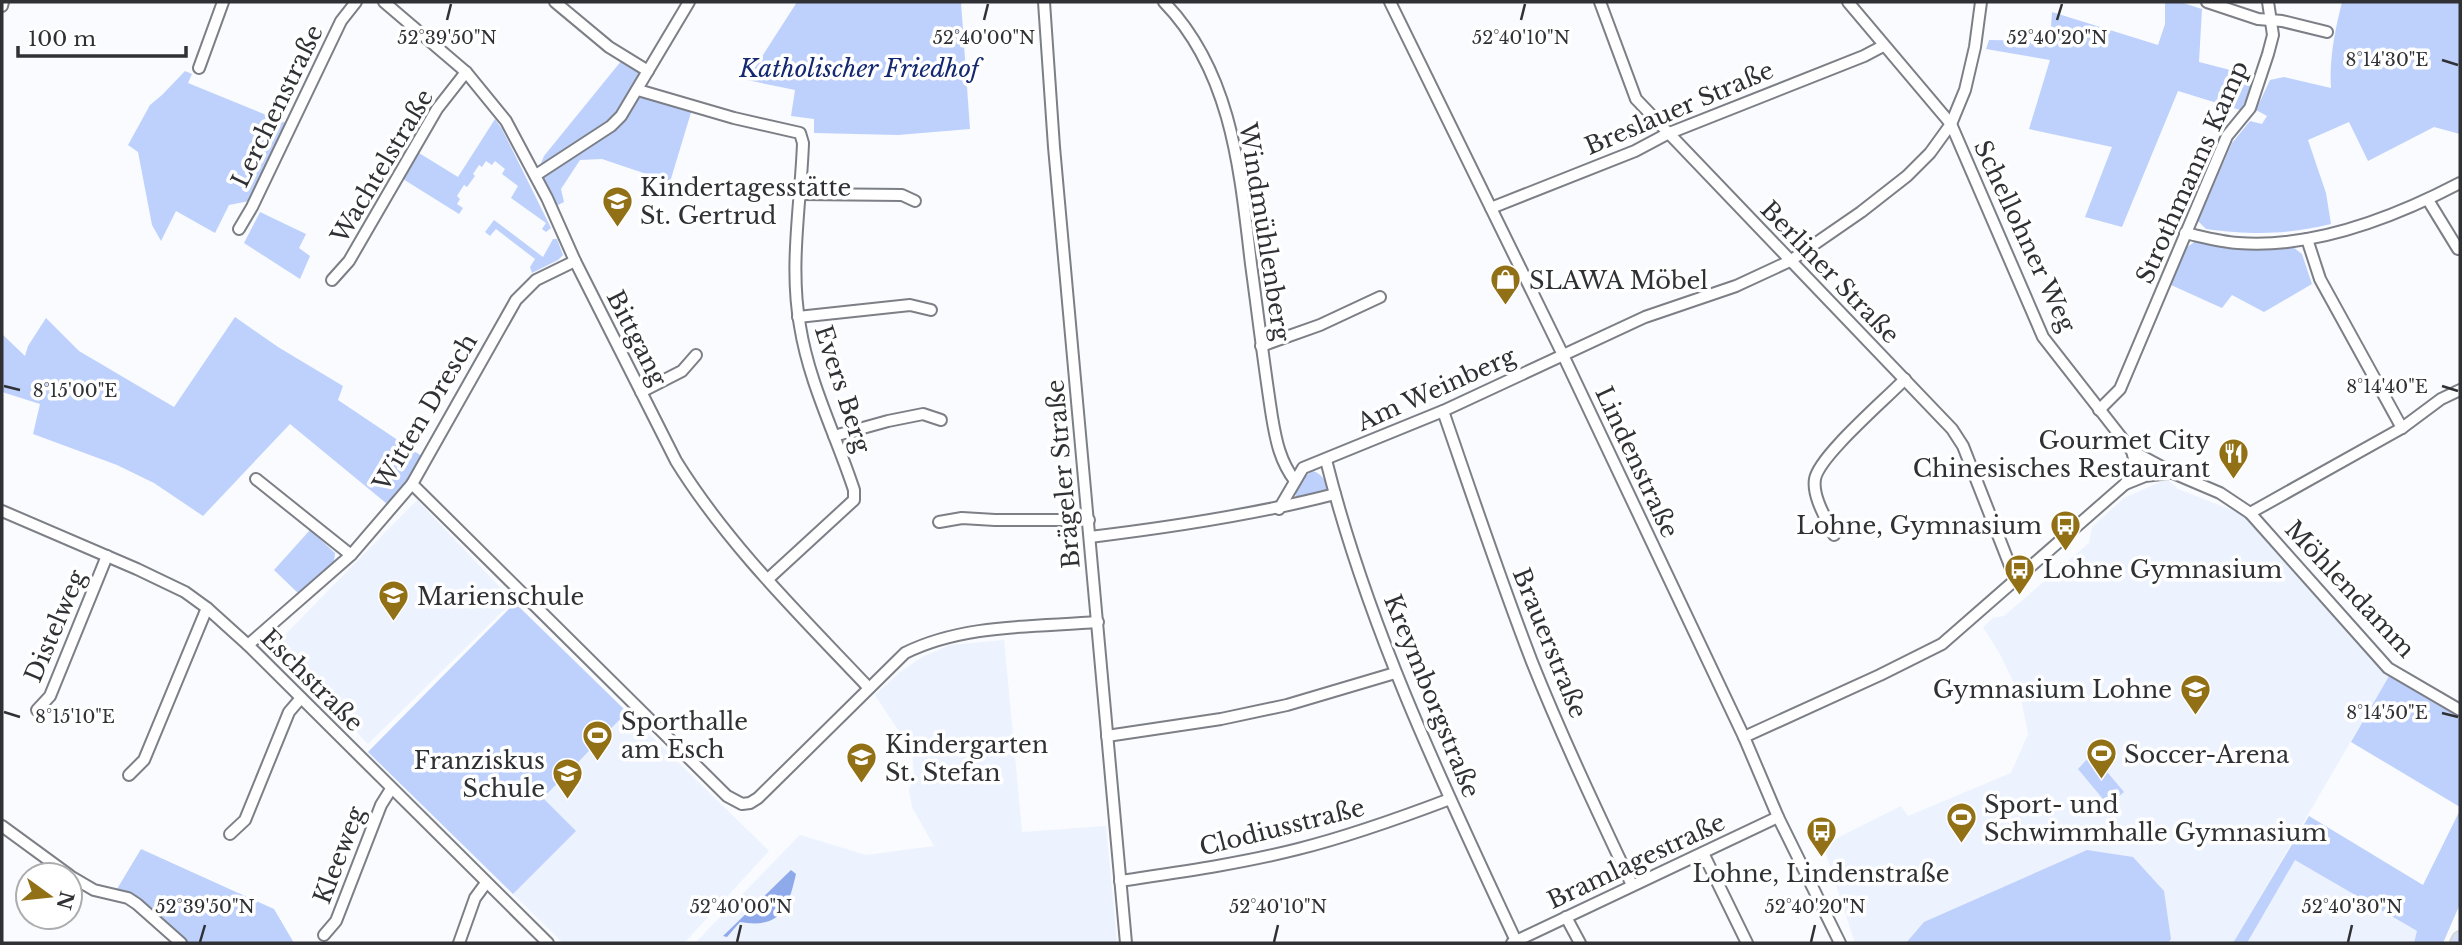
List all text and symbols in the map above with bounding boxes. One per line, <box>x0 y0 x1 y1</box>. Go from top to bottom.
scale bar <box>18 14 186 58</box>
street label: Lerchenstraße <box>225 20 329 192</box>
text: 100 m <box>28 26 96 52</box>
text: 52°39'50"N <box>397 27 497 49</box>
text: 52°40'00"N <box>933 27 1035 49</box>
text: 52°40'10"N <box>1472 27 1570 49</box>
text: 52°40'20"N <box>2007 27 2107 49</box>
text: 8°14'30"E <box>2346 49 2428 71</box>
park label: Katholischer Friedhof <box>738 54 984 83</box>
street label: Breslauer Straße <box>1580 55 1778 161</box>
street label: Strothmanns Kamp <box>2130 56 2254 288</box>
street label: Wachtelstraße <box>324 84 439 249</box>
street label: Windmühlenberg <box>1233 120 1297 344</box>
street label: Schellohner Weg <box>1968 136 2082 337</box>
place label: Kindertagesstätte St. Gertrud <box>640 173 851 230</box>
school or university icon: Kindertagesstätte St. Gertrud <box>600 184 634 228</box>
street label: Berliner Straße <box>1755 195 1905 349</box>
shop icon: SLAWA Möbel <box>1489 263 1523 307</box>
place label: SLAWA Möbel <box>1529 266 1708 295</box>
street label: Bittgang <box>601 285 674 391</box>
street label: Evers Berg <box>809 322 877 457</box>
street label: Witten Dresch <box>366 328 483 497</box>
street label: Am Weinberg <box>1351 341 1520 437</box>
text: 8°14'40"E <box>2346 376 2428 398</box>
street label: Brägeler Straße <box>1040 378 1086 570</box>
text: 8°15'00"E <box>33 380 117 402</box>
street label: Lindenstraße <box>1589 382 1685 542</box>
place label: Gourmet City Chinesisches Restaurant <box>1913 426 2211 483</box>
restaurant icon: Gourmet City Chinesisches Restaurant <box>2216 437 2250 481</box>
bus stop icon: Lohne, Gymnasium <box>2048 508 2082 552</box>
place label: Lohne, Gymnasium <box>1796 511 2042 540</box>
street label: Möhlendamm <box>2279 514 2421 664</box>
bus stop icon: Lohne Gymnasium <box>2003 552 2037 596</box>
place label: Lohne Gymnasium <box>2043 555 2283 584</box>
street label: Brauerstraße <box>1507 564 1593 722</box>
street label: Distelweg <box>18 565 92 686</box>
school or university icon: Marienschule <box>377 579 411 623</box>
place label: Marienschule <box>417 582 584 611</box>
street label: Kreymborgstraße <box>1378 590 1486 802</box>
street label: Eschstraße <box>255 623 369 737</box>
school or university icon: Gymnasium Lohne <box>2178 672 2212 716</box>
place label: Gymnasium Lohne <box>1933 675 2172 704</box>
text: 8°14'50"E <box>2346 702 2428 724</box>
text: 8°15'10"E <box>35 706 115 728</box>
place label: Sporthalle am Esch <box>621 707 748 764</box>
sports icon: Sporthalle am Esch <box>581 718 615 762</box>
place label: Kindergarten St. Stefan <box>885 730 1048 787</box>
sports icon: Soccer-Arena <box>2084 737 2118 781</box>
place label: Soccer-Arena <box>2124 740 2290 769</box>
school or university icon: Kindergarten St. Stefan <box>845 741 879 785</box>
place label: Franziskus Schule <box>414 746 545 803</box>
school or university icon: Franziskus Schule <box>551 757 585 801</box>
place label: Sport- und Schwimmhalle Gymnasium <box>1984 790 2327 847</box>
street label: Clodiusstraße <box>1197 792 1367 862</box>
sports icon: Sport- und Schwimmhalle Gymnasium <box>1944 801 1978 845</box>
street label: Kleeweg <box>307 802 371 908</box>
street label: Bramlagestraße <box>1542 807 1730 915</box>
bus stop icon: Lohne, Lindenstraße <box>1804 814 1838 858</box>
place label: Lohne, Lindenstraße <box>1693 859 1949 888</box>
north arrow <box>14 861 84 931</box>
text: N <box>51 889 78 912</box>
text: 52°39'50"N <box>155 896 255 918</box>
text: 52°40'00"N <box>690 896 792 918</box>
text: 52°40'10"N <box>1229 896 1327 918</box>
text: 52°40'20"N <box>1765 896 1865 918</box>
text: 52°40'30"N <box>2302 896 2402 918</box>

